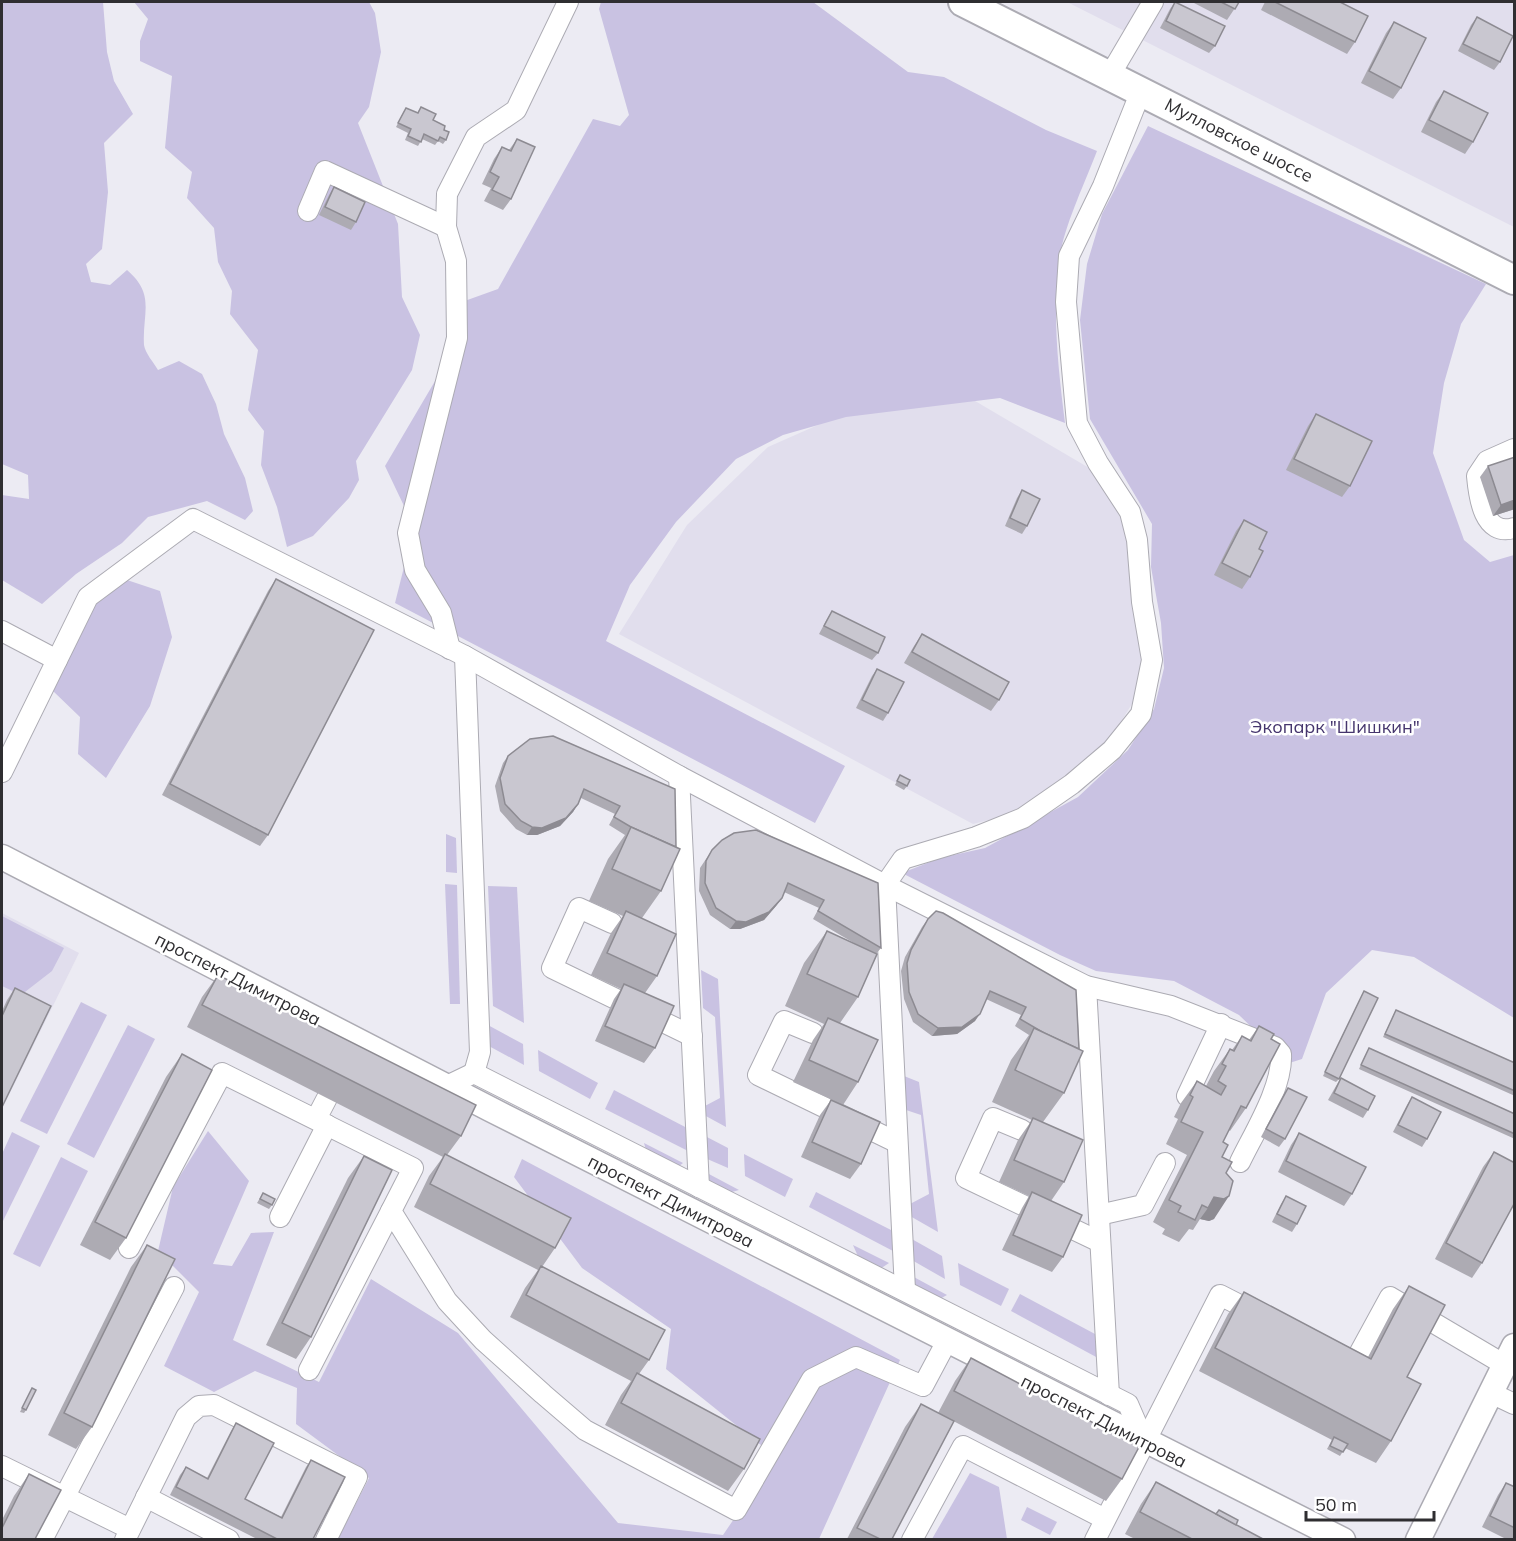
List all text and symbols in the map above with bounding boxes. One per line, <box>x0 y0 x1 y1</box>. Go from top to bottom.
street label: Мулловское шоссе <box>1161 93 1317 187</box>
park label: Экопарк "Шишкин" <box>1250 715 1420 738</box>
street label: проспект Димитрова <box>151 927 325 1031</box>
street label: проспект Димитрова <box>584 1149 758 1253</box>
street label: проспект Димитрова <box>1017 1369 1191 1473</box>
scale bar <box>1306 1484 1434 1522</box>
text: 50 m <box>1315 1493 1357 1516</box>

